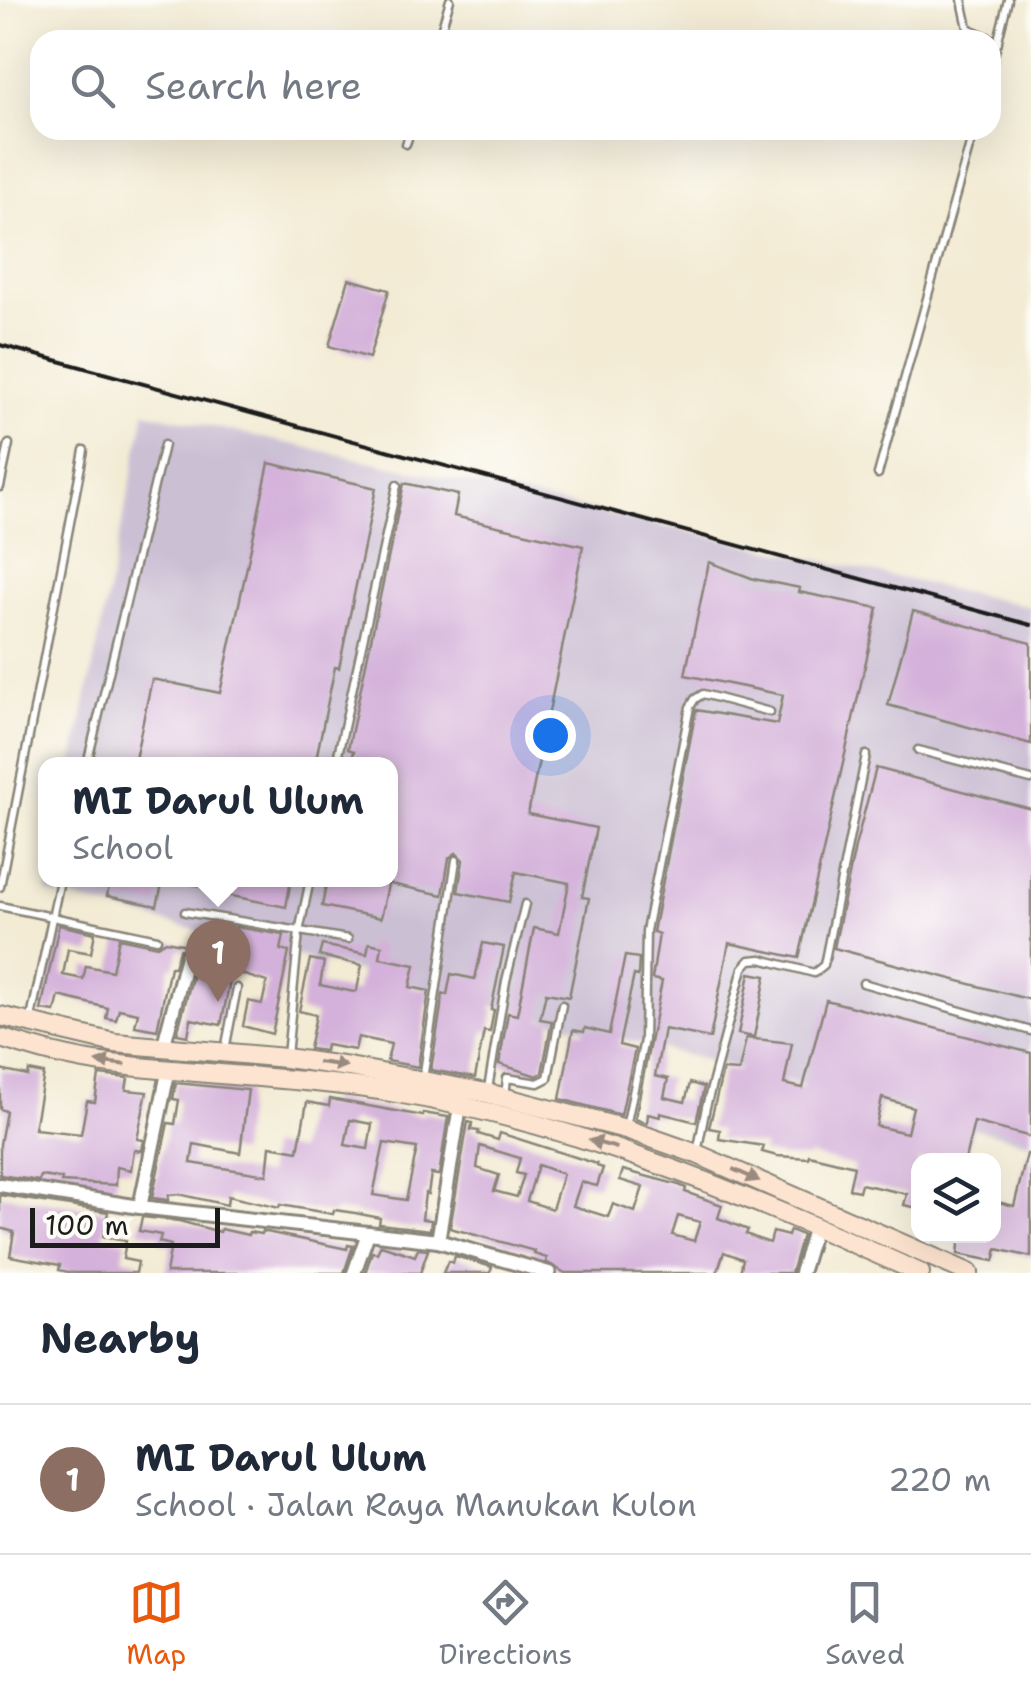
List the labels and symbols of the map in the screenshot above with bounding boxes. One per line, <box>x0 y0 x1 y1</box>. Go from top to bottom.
your location <box>525 710 576 761</box>
pin: 1 <box>186 920 250 1002</box>
one-way arrow <box>94 1055 126 1071</box>
one-way arrow <box>317 1057 349 1073</box>
one-way arrow <box>587 1135 618 1151</box>
one-way arrow <box>732 1167 761 1184</box>
scale bar <box>30 1203 220 1248</box>

